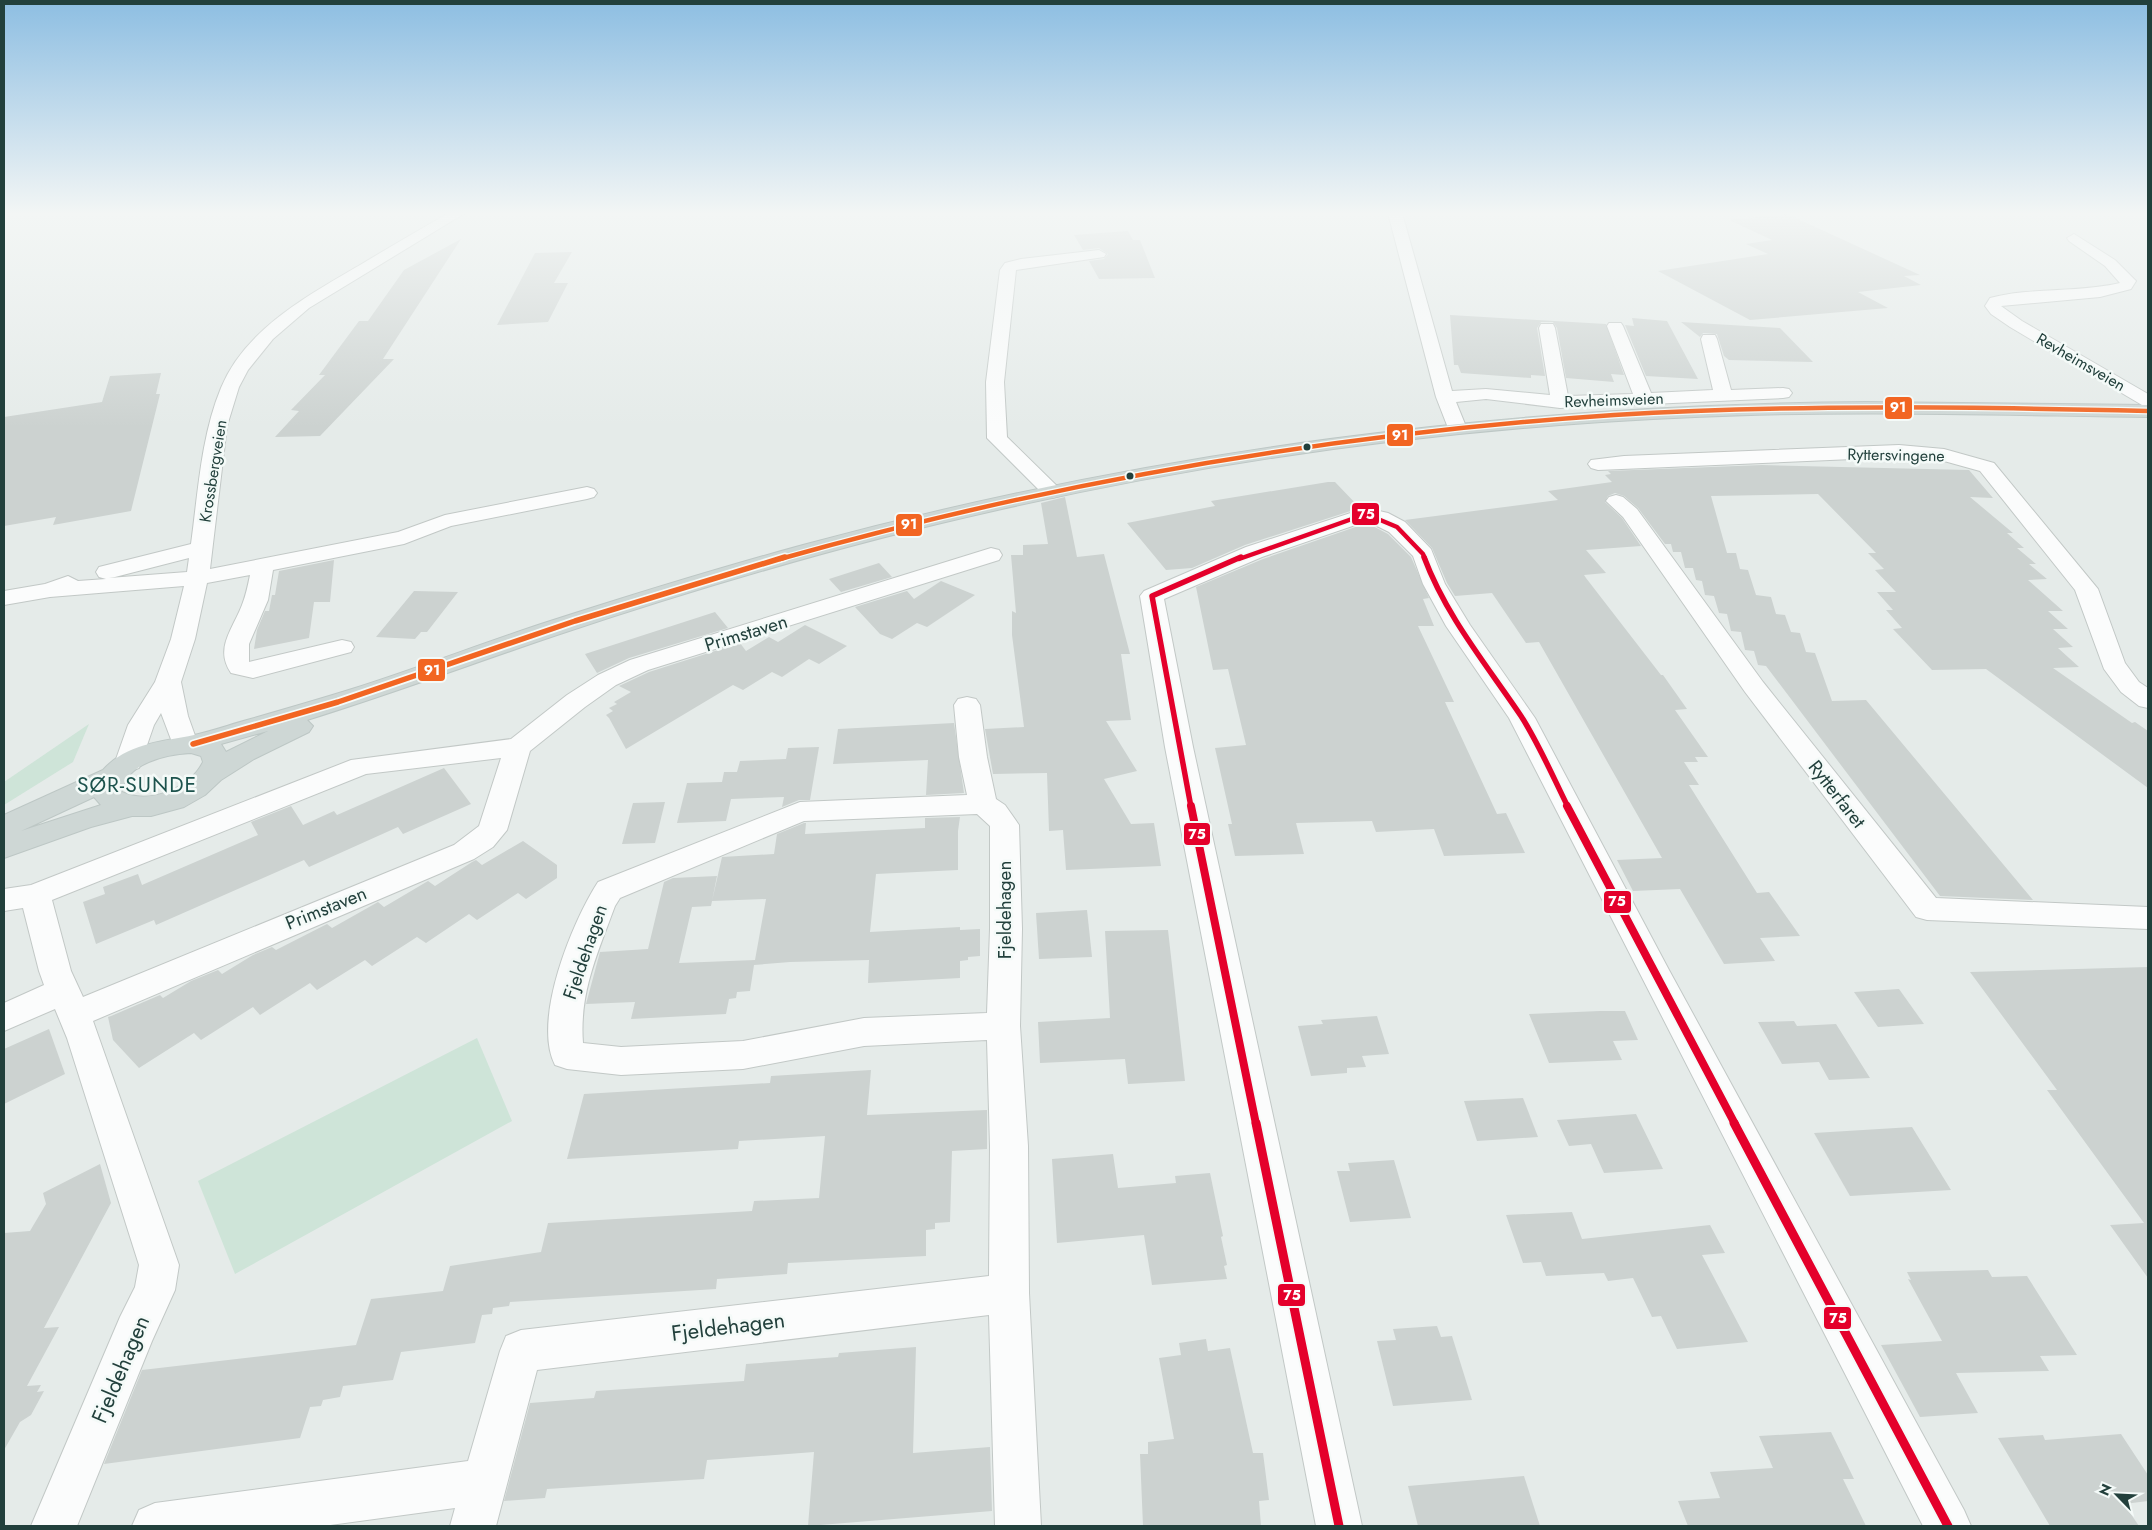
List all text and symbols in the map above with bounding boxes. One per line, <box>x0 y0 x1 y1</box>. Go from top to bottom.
street label: Revheimsveien <box>2032 327 2130 397</box>
street label: Revheimsveien <box>1564 387 1664 413</box>
line badge: 91 <box>1884 396 1913 420</box>
text: 91 <box>1890 397 1906 417</box>
street label: Krossbergveien <box>194 418 232 524</box>
line badge: 91 <box>1386 423 1414 447</box>
text: 91 <box>1392 425 1408 445</box>
unlabelled marker <box>1302 442 1312 452</box>
street label: Ryttersvingene <box>1847 443 1945 467</box>
unlabelled marker <box>1125 471 1135 481</box>
line badge: 75 <box>1351 502 1380 526</box>
text: 75 <box>1357 504 1375 524</box>
line badge: 91 <box>895 513 923 537</box>
text: 91 <box>901 514 917 534</box>
street label: Primstaven <box>701 608 791 658</box>
line badge: 91 <box>417 658 446 682</box>
text: 91 <box>424 660 440 680</box>
street label: Rytterfaret <box>1802 754 1872 834</box>
district label: SØR-SUNDE <box>77 770 197 800</box>
line badge: 75 <box>1183 822 1211 846</box>
text: 75 <box>1188 824 1206 844</box>
street label: Fjeldehagen <box>991 861 1018 959</box>
street label: Primstaven <box>281 879 371 937</box>
line badge: 75 <box>1603 890 1632 914</box>
text: 75 <box>1608 891 1626 911</box>
street label: Fjeldehagen <box>556 901 614 1003</box>
line badge: 75 <box>1277 1283 1306 1307</box>
text: 75 <box>1283 1285 1301 1305</box>
street label: Fjeldehagen <box>669 1303 787 1349</box>
line badge: 75 <box>1823 1306 1852 1330</box>
text: 75 <box>1829 1308 1847 1328</box>
street label: Fjeldehagen <box>83 1310 157 1428</box>
north arrow <box>2092 1470 2142 1520</box>
text: N <box>2094 1481 2117 1499</box>

